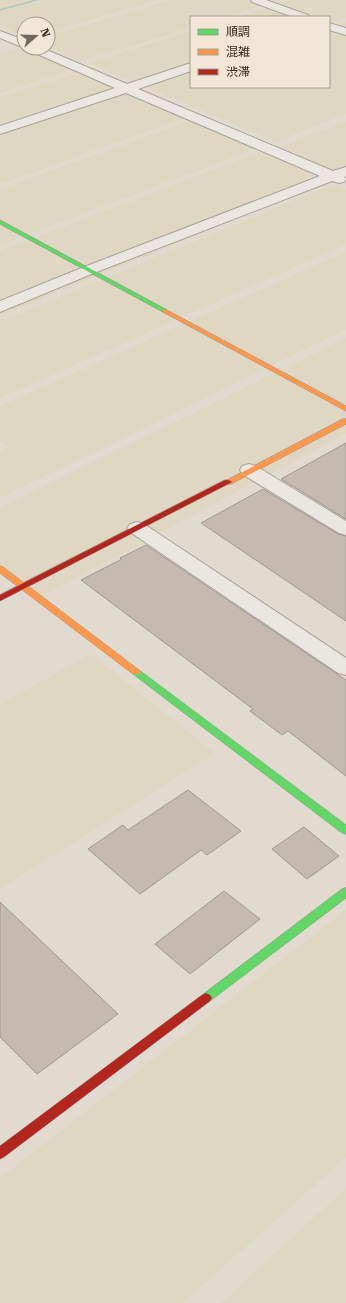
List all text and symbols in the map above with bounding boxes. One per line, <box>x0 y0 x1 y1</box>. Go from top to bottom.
north arrow <box>16 16 56 56</box>
legend <box>190 16 330 88</box>
text: 順調 <box>226 25 250 39</box>
text: N <box>37 27 53 39</box>
text: 混雑 <box>226 45 250 59</box>
text: 渋滞 <box>226 65 250 79</box>

